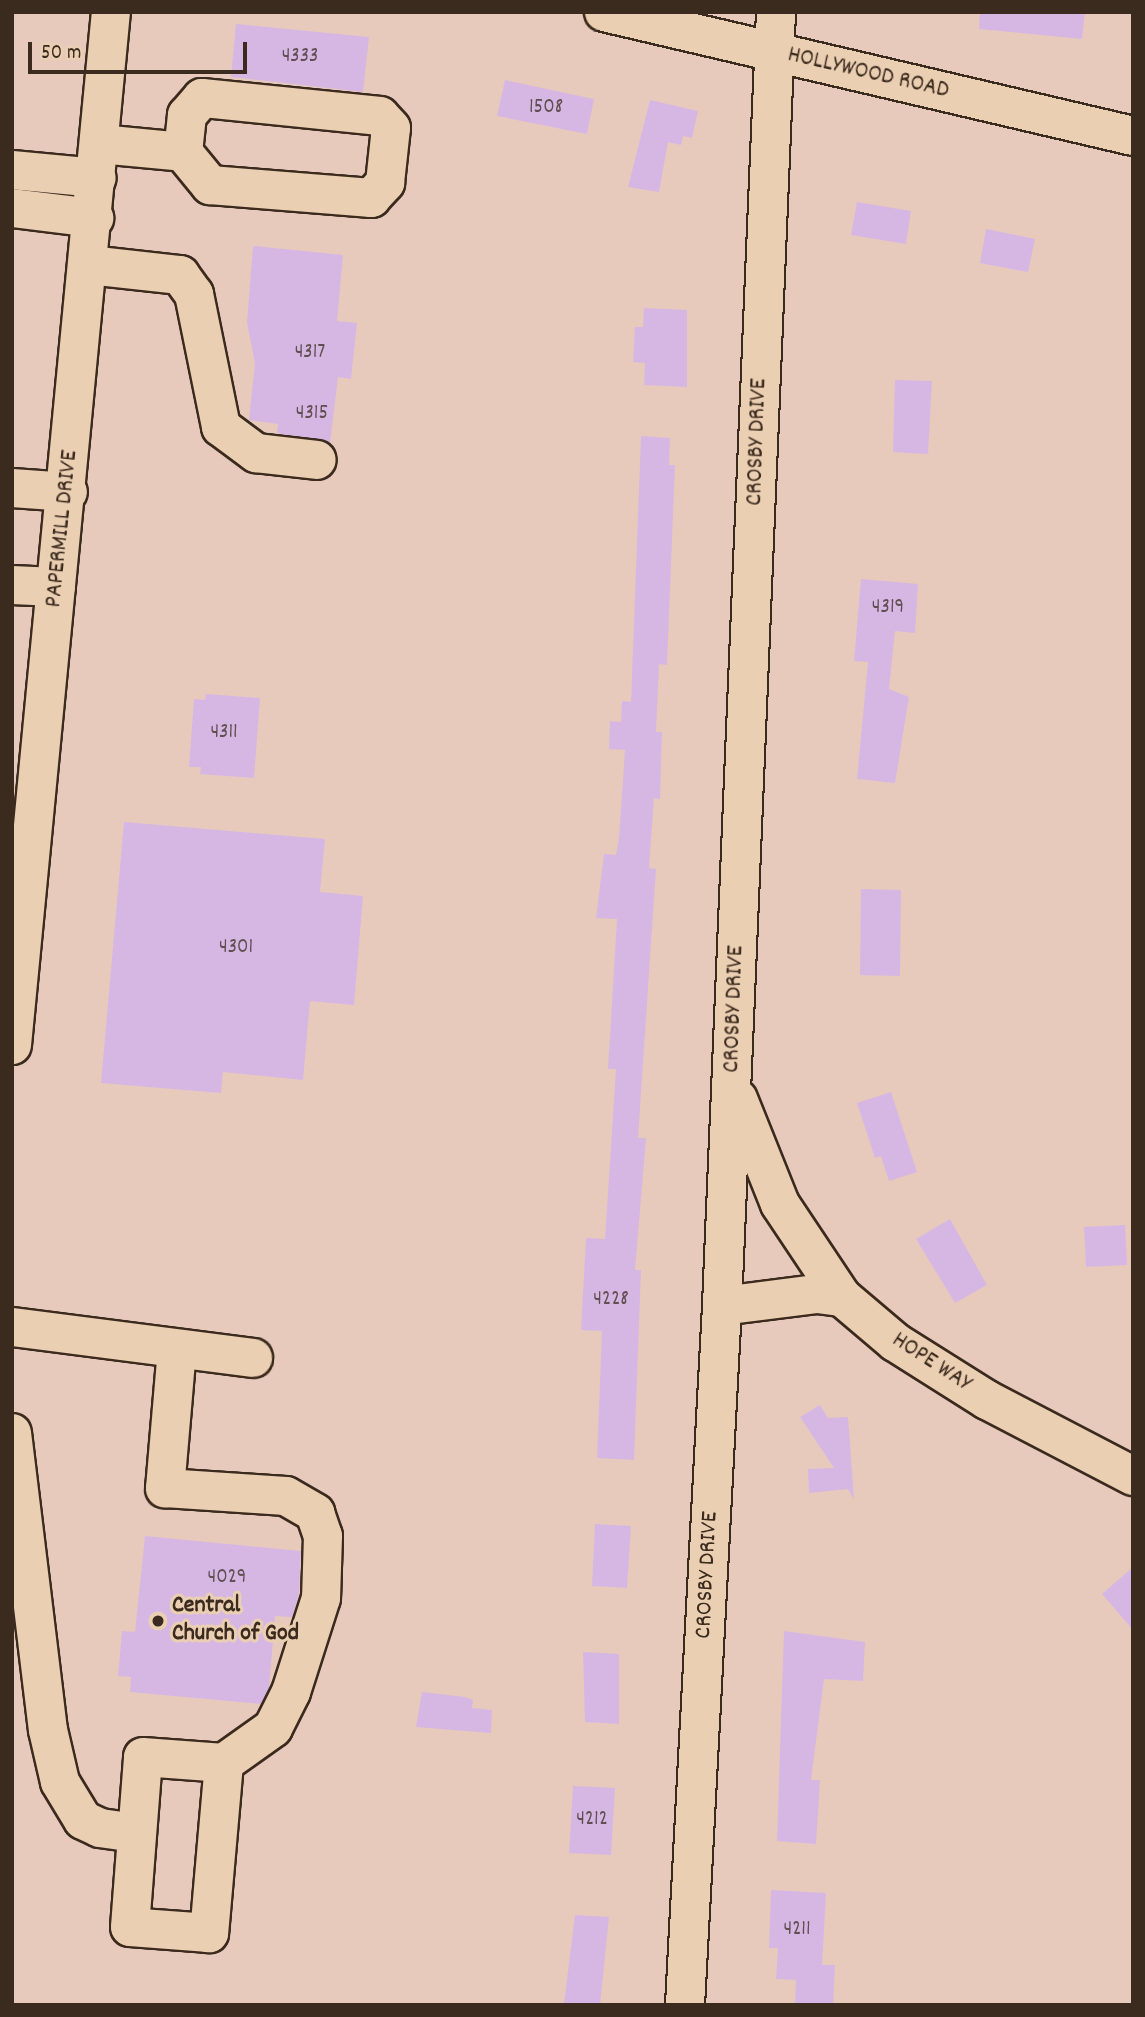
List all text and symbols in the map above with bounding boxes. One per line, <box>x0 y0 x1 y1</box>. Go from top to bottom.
scale bar <box>32 28 250 72</box>
text: 50 m <box>41 39 81 69</box>
street label: HOLLYWOOD ROAD <box>785 41 951 107</box>
house number: 4333 <box>282 44 318 70</box>
house number: 1508 <box>529 95 563 121</box>
house number: 4317 <box>295 340 325 366</box>
street label: CROSBY DRIVE <box>741 378 775 506</box>
house number: 4315 <box>296 401 328 427</box>
street label: PAPERMILL DRIVE <box>40 449 86 609</box>
house number: 4319 <box>872 595 904 621</box>
house number: 4311 <box>210 720 238 746</box>
house number: 4301 <box>219 935 253 961</box>
street label: CROSBY DRIVE <box>718 945 752 1073</box>
house number: 4228 <box>593 1287 629 1313</box>
street label: HOPE WAY <box>886 1327 976 1399</box>
street label: CROSBY DRIVE <box>690 1511 726 1639</box>
house number: 4029 <box>208 1565 246 1591</box>
place label: Central Church of God <box>172 1593 299 1649</box>
marker: Central Church of God <box>150 1613 166 1629</box>
house number: 4212 <box>576 1807 608 1833</box>
house number: 4211 <box>783 1917 811 1943</box>

